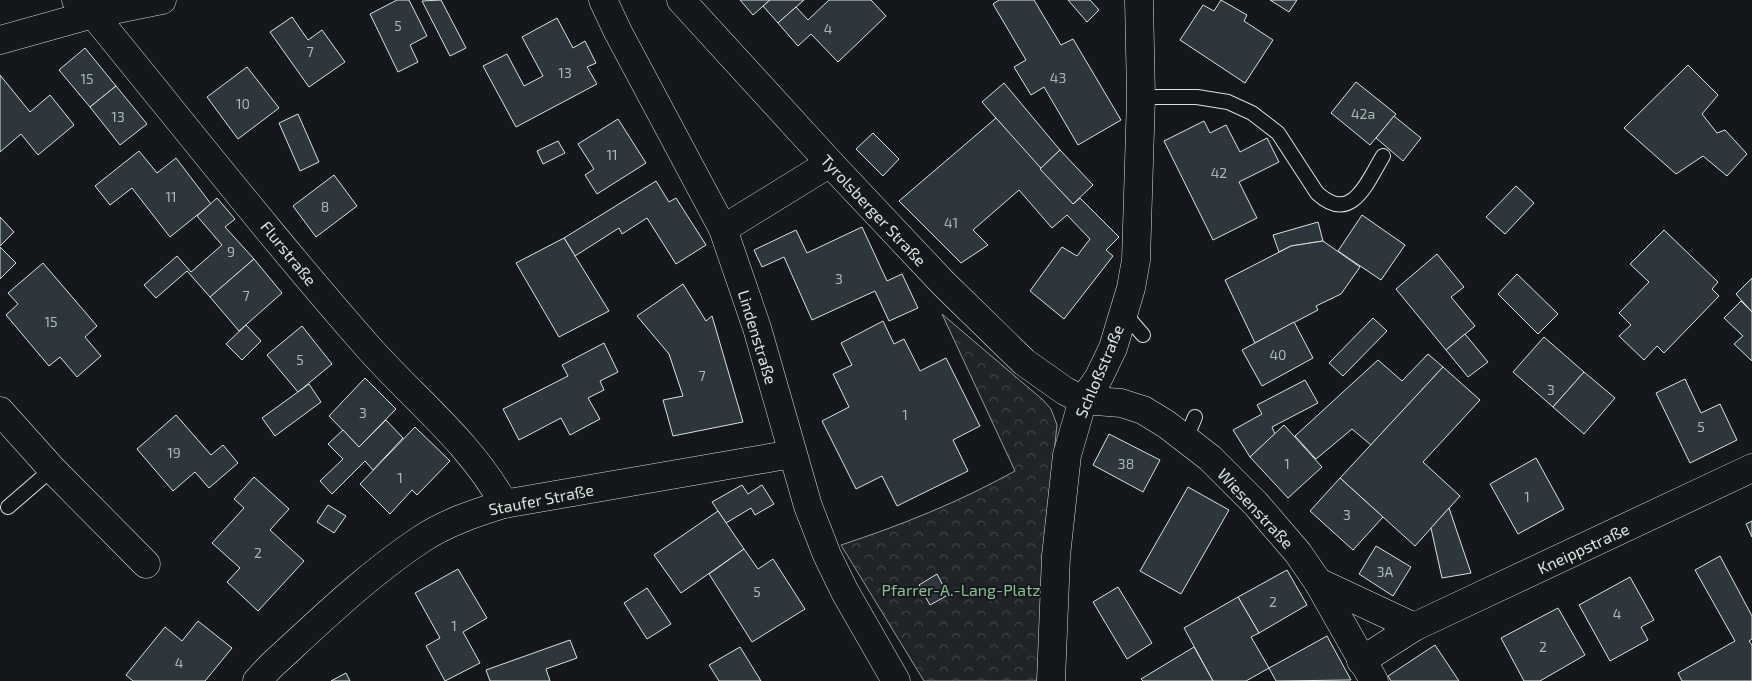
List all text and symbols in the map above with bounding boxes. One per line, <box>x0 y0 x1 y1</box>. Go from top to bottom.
house number: 5 <box>394 17 402 34</box>
house number: 4 <box>824 20 832 37</box>
house number: 7 <box>306 43 314 60</box>
house number: 13 <box>558 64 572 81</box>
house number: 43 <box>1050 69 1066 86</box>
house number: 15 <box>80 70 94 87</box>
house number: 10 <box>236 95 250 112</box>
house number: 42a <box>1351 105 1375 122</box>
house number: 13 <box>111 108 125 125</box>
house number: 11 <box>606 146 618 163</box>
street label: Tyrolsberger Straße <box>817 150 931 270</box>
house number: 42 <box>1211 164 1227 181</box>
house number: 11 <box>165 188 177 205</box>
house number: 8 <box>321 198 329 215</box>
house number: 41 <box>944 214 958 231</box>
street label: Flurstraße <box>257 217 321 289</box>
house number: 9 <box>227 243 235 260</box>
house number: 3 <box>835 270 843 287</box>
house number: 7 <box>242 287 250 304</box>
street label: Lindenstraße <box>735 288 781 386</box>
house number: 15 <box>44 313 58 330</box>
street label: Schloßstraße <box>1071 321 1127 421</box>
house number: 40 <box>1269 346 1287 363</box>
house number: 5 <box>296 351 304 368</box>
house number: 7 <box>698 367 706 384</box>
house number: 3 <box>1547 381 1555 398</box>
house number: 3 <box>359 404 367 421</box>
house number: 1 <box>902 406 908 423</box>
house number: 5 <box>1697 418 1705 435</box>
house number: 19 <box>167 444 181 461</box>
house number: 38 <box>1118 455 1134 472</box>
house number: 1 <box>1284 455 1290 472</box>
street label: Wiesenstraße <box>1214 464 1298 552</box>
house number: 1 <box>397 469 403 486</box>
street label: Staufer Straße <box>487 480 595 518</box>
house number: 1 <box>1524 488 1530 505</box>
house number: 3 <box>1343 506 1351 523</box>
street label: Kneippstraße <box>1534 519 1632 577</box>
house number: 2 <box>254 544 262 561</box>
house number: 3A <box>1377 563 1394 580</box>
park label: Pfarrer-A.-Lang-Platz <box>882 580 1040 599</box>
house number: 5 <box>753 583 761 600</box>
house number: 2 <box>1269 593 1277 610</box>
house number: 4 <box>1613 605 1621 622</box>
house number: 1 <box>451 617 457 634</box>
house number: 2 <box>1539 638 1547 655</box>
house number: 4 <box>175 654 183 671</box>

